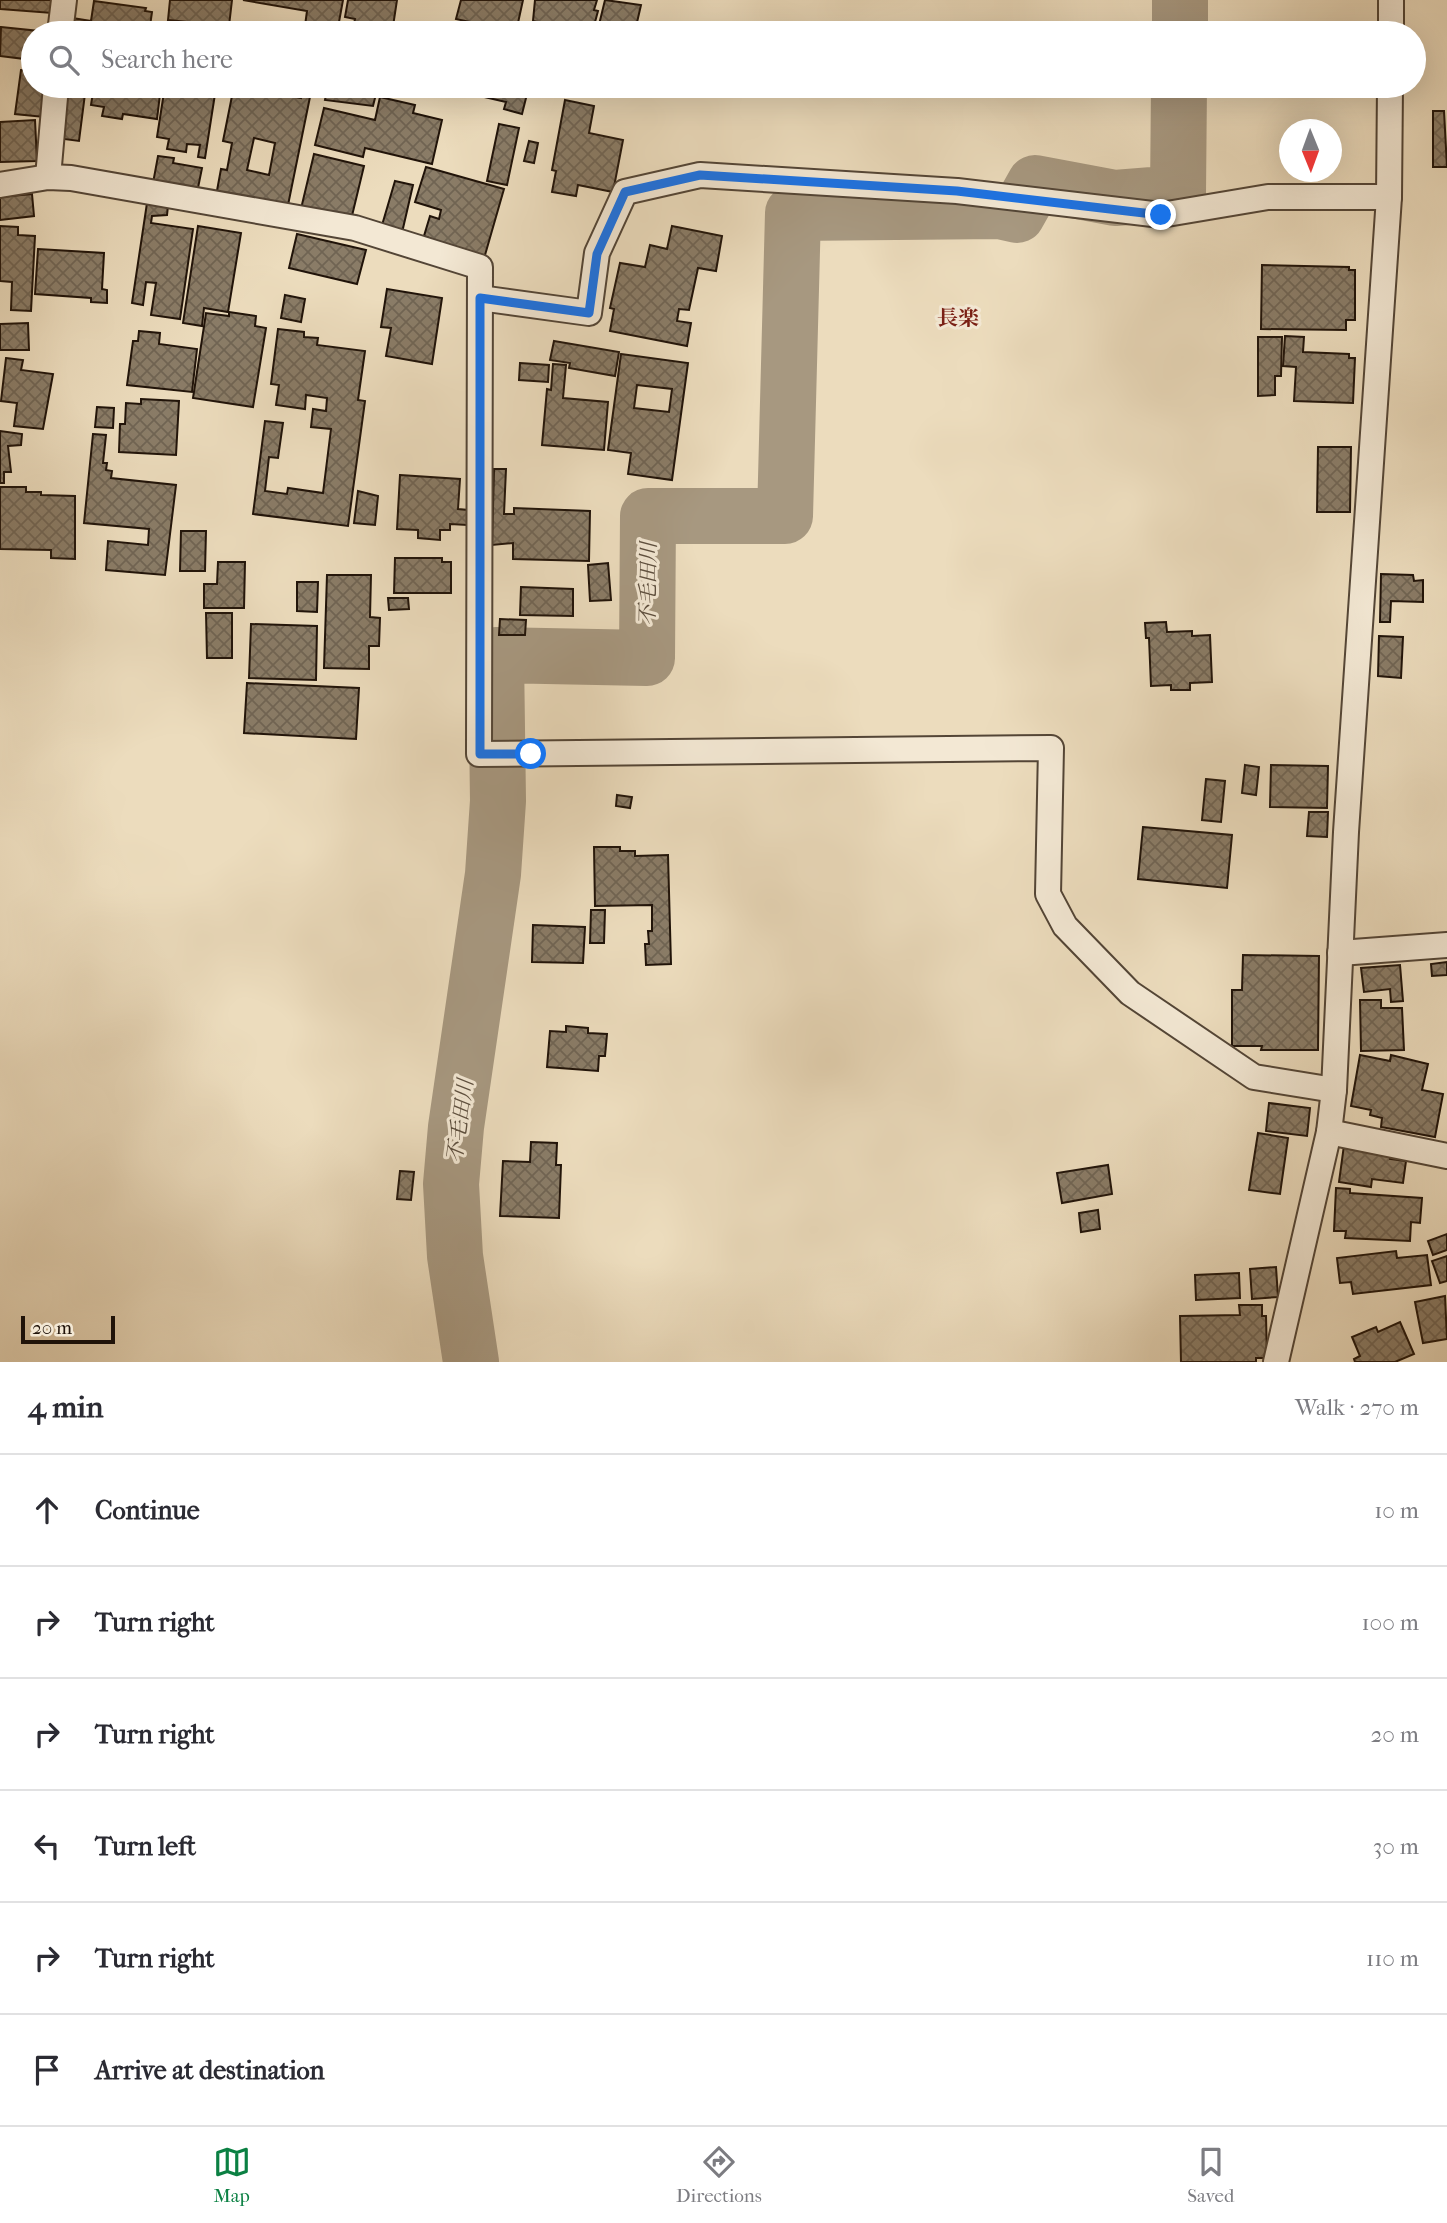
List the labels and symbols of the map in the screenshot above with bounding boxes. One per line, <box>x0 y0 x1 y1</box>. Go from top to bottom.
north arrow <box>1279 119 1342 182</box>
route end <box>1145 199 1176 230</box>
district label: 長楽 <box>937 306 979 330</box>
water label: 不毛田川 <box>635 540 661 626</box>
route start <box>515 738 546 769</box>
water label: 不毛田川 <box>442 1076 478 1164</box>
scale bar <box>21 1313 116 1345</box>

